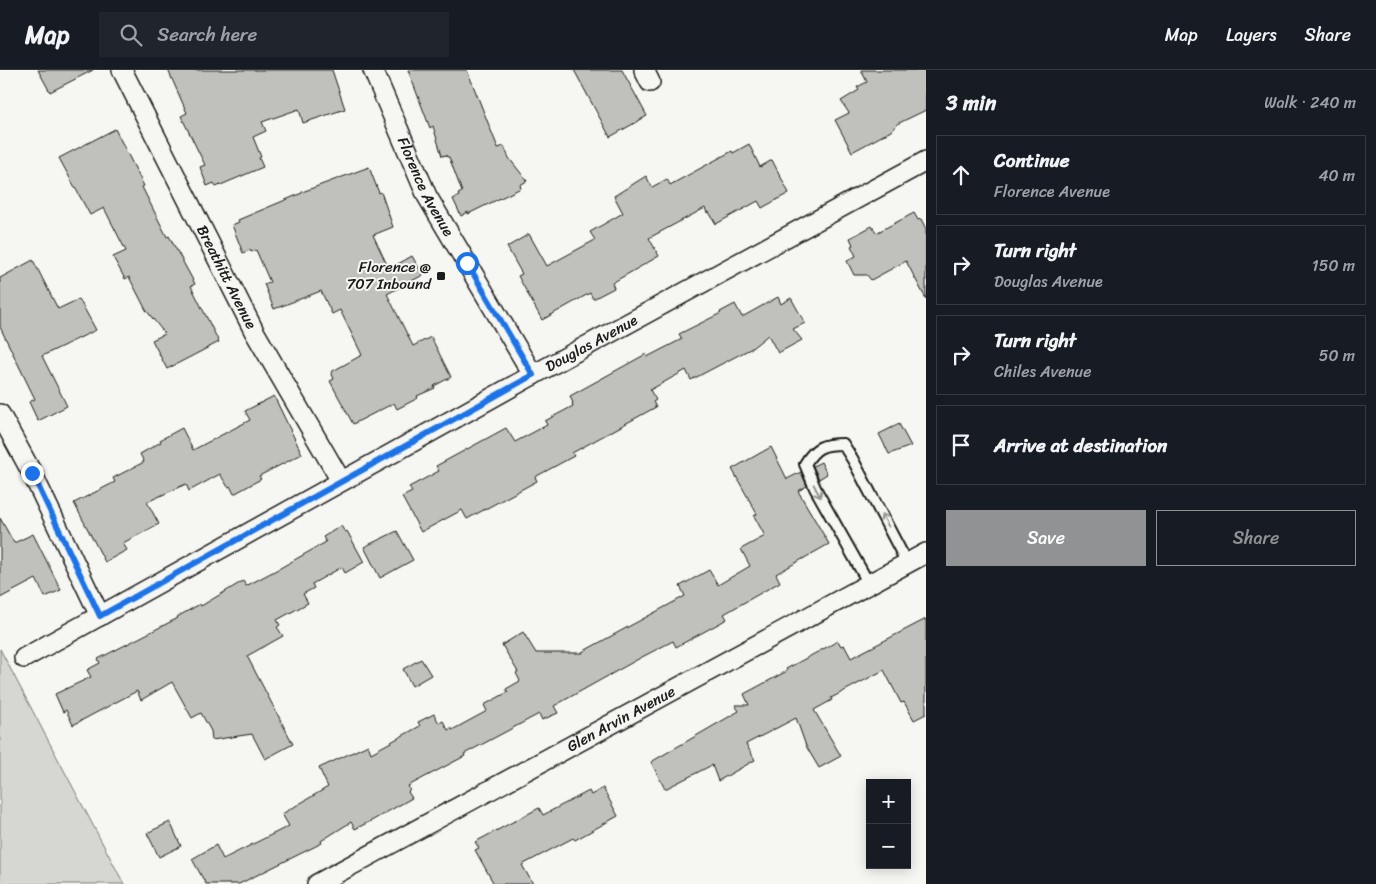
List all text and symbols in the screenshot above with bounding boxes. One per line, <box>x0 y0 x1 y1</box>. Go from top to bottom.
search box <box>99 12 449 57</box>
text: Map <box>25 14 69 56</box>
text: Search here <box>157 18 257 51</box>
text: Map <box>1165 19 1198 51</box>
text: Layers <box>1226 19 1277 51</box>
text: Share <box>1305 19 1351 51</box>
icon: search <box>117 21 145 49</box>
text: 3 min <box>946 84 996 122</box>
text: Walk · 240 m <box>1264 88 1356 117</box>
street label: Florence Avenue <box>390 133 461 242</box>
text: Continue <box>994 144 1070 177</box>
icon: ahead <box>947 161 975 189</box>
text: 40 m <box>1318 161 1355 190</box>
text: Florence Avenue <box>994 177 1110 206</box>
street label: Breathitt Avenue <box>189 220 264 334</box>
text: Turn right <box>994 234 1076 267</box>
icon: right <box>947 251 975 279</box>
text: 150 m <box>1312 251 1355 280</box>
route start <box>456 252 479 275</box>
place label: Florence @ 707 Inbound <box>347 254 432 297</box>
text: Douglas Avenue <box>994 267 1103 296</box>
marker: Florence @ 707 Inbound <box>435 270 447 282</box>
street label: Douglas Avenue <box>540 307 643 379</box>
text: Turn right <box>994 324 1076 357</box>
icon: right <box>947 341 975 369</box>
text: 50 m <box>1319 341 1355 370</box>
text: Chiles Avenue <box>994 357 1091 386</box>
text: Arrive at destination <box>994 429 1167 462</box>
icon: arrive <box>947 431 975 459</box>
route end <box>21 462 44 485</box>
one-way arrow <box>812 483 822 498</box>
button: Save <box>946 510 1146 566</box>
button: Share <box>1156 510 1356 566</box>
one-way arrow <box>880 513 890 528</box>
street label: Glen Arvin Avenue <box>562 678 680 759</box>
map controls <box>866 779 911 869</box>
button: + <box>866 779 911 824</box>
button: − <box>866 824 911 869</box>

